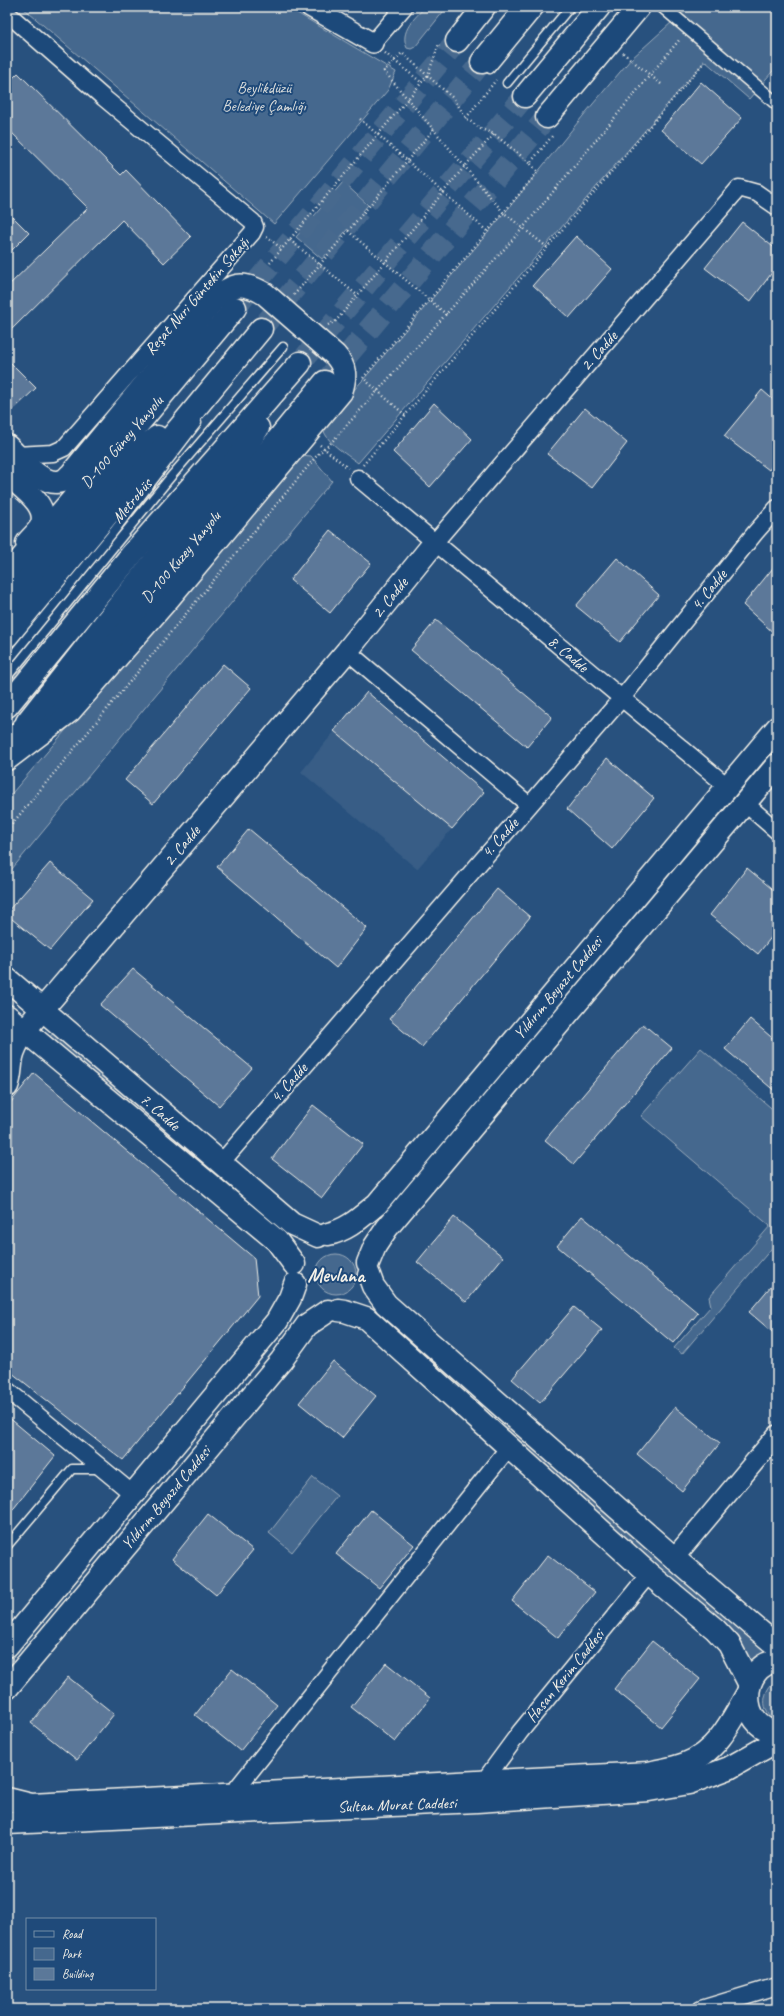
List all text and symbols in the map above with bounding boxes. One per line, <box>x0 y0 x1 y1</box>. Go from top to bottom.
park label: Beylikdüzü Belediye Çamlığı <box>222 78 307 116</box>
street label: Reşat Nuri Güntekin Sokağı <box>140 232 254 359</box>
street label: 2. Cadde <box>576 326 623 375</box>
street label: D-100 Güney Yanyolu <box>77 391 168 492</box>
street label: Metrobüs <box>108 474 157 527</box>
street label: D-100 Kuzey Yanyolu <box>137 506 226 607</box>
street label: 4. Cadde <box>687 564 733 614</box>
street label: 2. Cadde <box>368 572 414 622</box>
street label: 8. Cadde <box>544 631 594 678</box>
street label: 4. Cadde <box>477 813 524 862</box>
street label: 2. Cadde <box>159 820 206 870</box>
street label: Yıldırım Beyazıt Caddesi <box>509 931 608 1043</box>
street label: 4. Cadde <box>266 1058 313 1107</box>
street label: 7. Cadde <box>136 1089 185 1136</box>
district label: Mevlana <box>307 1263 366 1288</box>
street label: Yıldırım Beyazıd Caddesi <box>117 1441 216 1554</box>
street label: Hasan Kerim Caddesi <box>522 1624 610 1726</box>
street label: Sultan Murat Caddesi <box>337 1793 459 1817</box>
legend <box>26 1918 156 1990</box>
text: Road <box>62 1926 84 1942</box>
text: Park <box>62 1946 83 1962</box>
text: Building <box>62 1966 94 1982</box>

